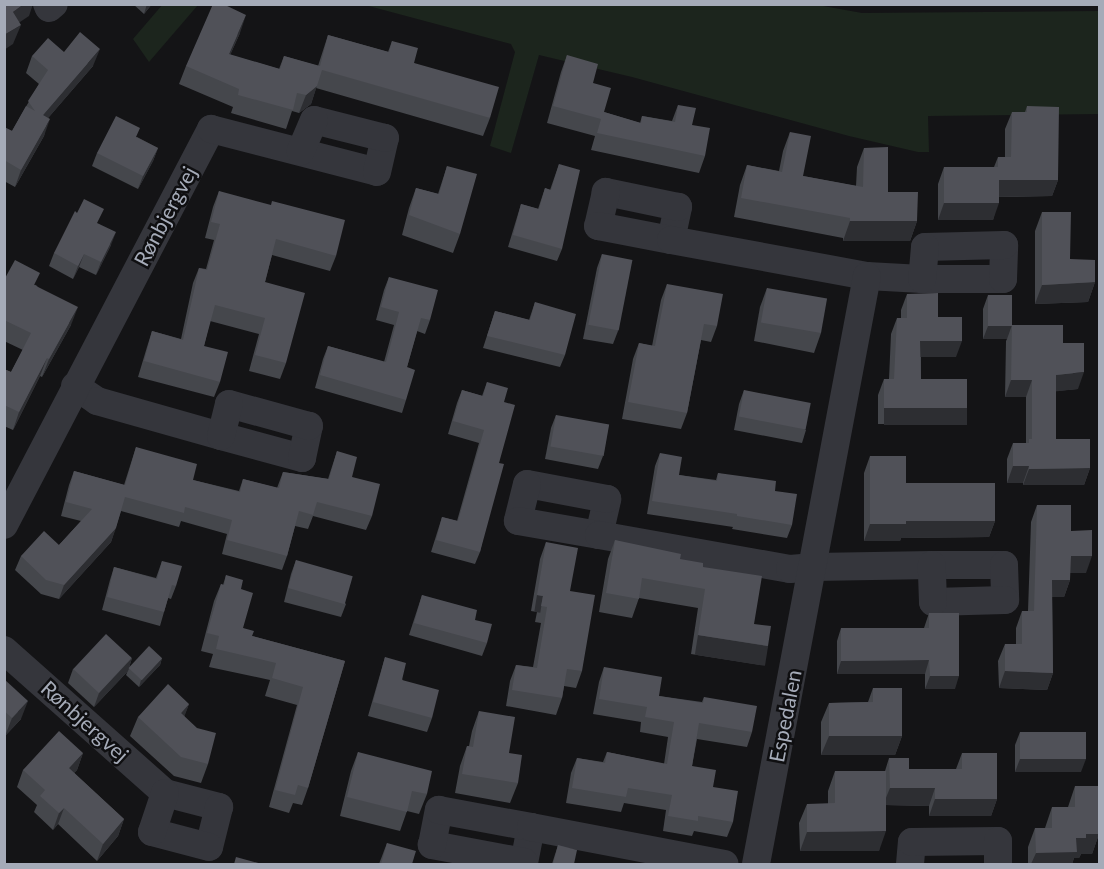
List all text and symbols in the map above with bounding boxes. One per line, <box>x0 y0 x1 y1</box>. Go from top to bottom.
street label: Rønbjergvej <box>128 162 202 270</box>
street label: Espedalen <box>764 668 806 764</box>
street label: Rønbjergvej <box>36 675 134 767</box>

